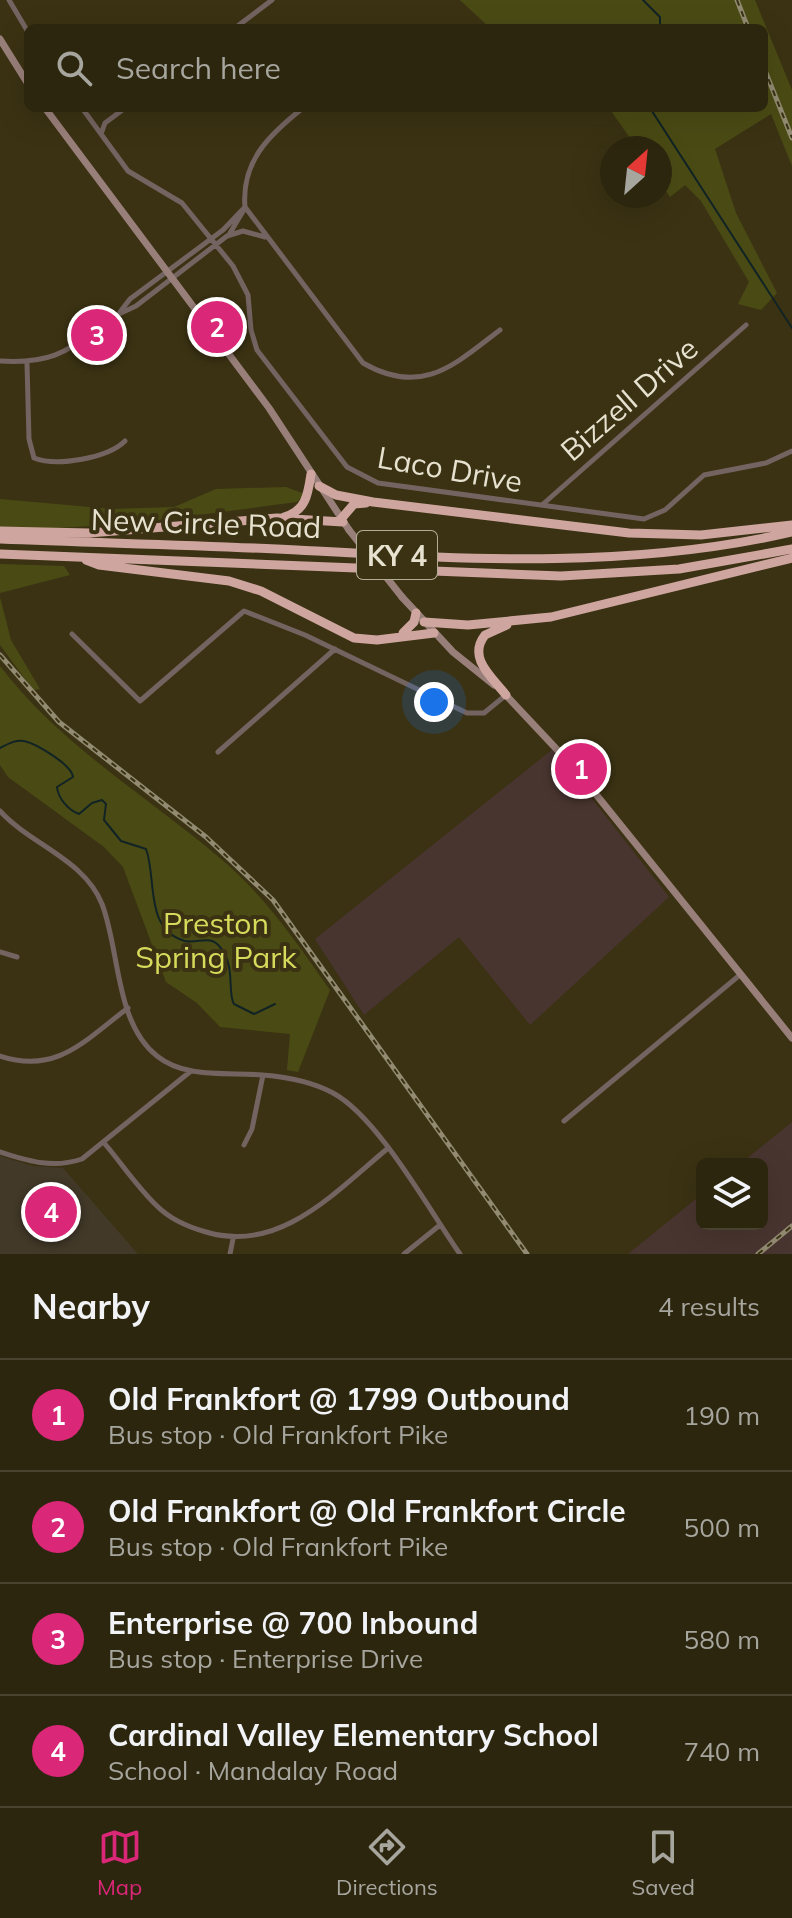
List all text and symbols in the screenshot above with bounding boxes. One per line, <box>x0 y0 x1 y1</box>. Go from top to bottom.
search box <box>24 24 768 112</box>
icon: search <box>52 46 96 90</box>
text: Search here <box>116 49 281 87</box>
north arrow <box>600 136 672 208</box>
pin: 2 <box>191 297 243 357</box>
pin: 3 <box>71 305 123 365</box>
street label: Bizzell Drive <box>553 329 705 469</box>
street label: Laco Drive <box>375 438 525 500</box>
street label: New Circle Road <box>90 500 322 546</box>
road number: KY 4 <box>357 531 437 579</box>
your location <box>414 682 454 722</box>
pin: 1 <box>555 739 607 799</box>
park label: Preston Spring Park <box>135 904 297 976</box>
map controls <box>696 1158 768 1230</box>
button: layers <box>696 1158 768 1230</box>
pin: 4 <box>25 1182 77 1242</box>
text: Nearby <box>32 1285 150 1328</box>
text: 4 results <box>658 1290 760 1323</box>
text: Old Frankfort @ 1799 Outbound <box>108 1380 570 1418</box>
text: 1 <box>50 1399 66 1432</box>
text: 190 m <box>684 1399 760 1432</box>
text: Bus stop · Old Frankfort Pike <box>108 1418 448 1451</box>
text: Old Frankfort @ Old Frankfort Circle <box>108 1492 626 1530</box>
text: 2 <box>50 1511 66 1544</box>
text: 500 m <box>684 1511 760 1544</box>
text: Bus stop · Old Frankfort Pike <box>108 1530 448 1563</box>
text: Enterprise @ 700 Inbound <box>108 1604 478 1642</box>
text: 3 <box>50 1623 66 1656</box>
text: 580 m <box>684 1623 760 1656</box>
text: Bus stop · Enterprise Drive <box>108 1642 423 1675</box>
text: Cardinal Valley Elementary School <box>108 1716 599 1754</box>
text: 4 <box>50 1735 66 1768</box>
text: 740 m <box>684 1735 760 1768</box>
text: School · Mandalay Road <box>108 1754 398 1787</box>
tab: Map <box>97 1825 142 1901</box>
tab: Directions <box>336 1825 438 1901</box>
tab: Saved <box>632 1825 695 1901</box>

